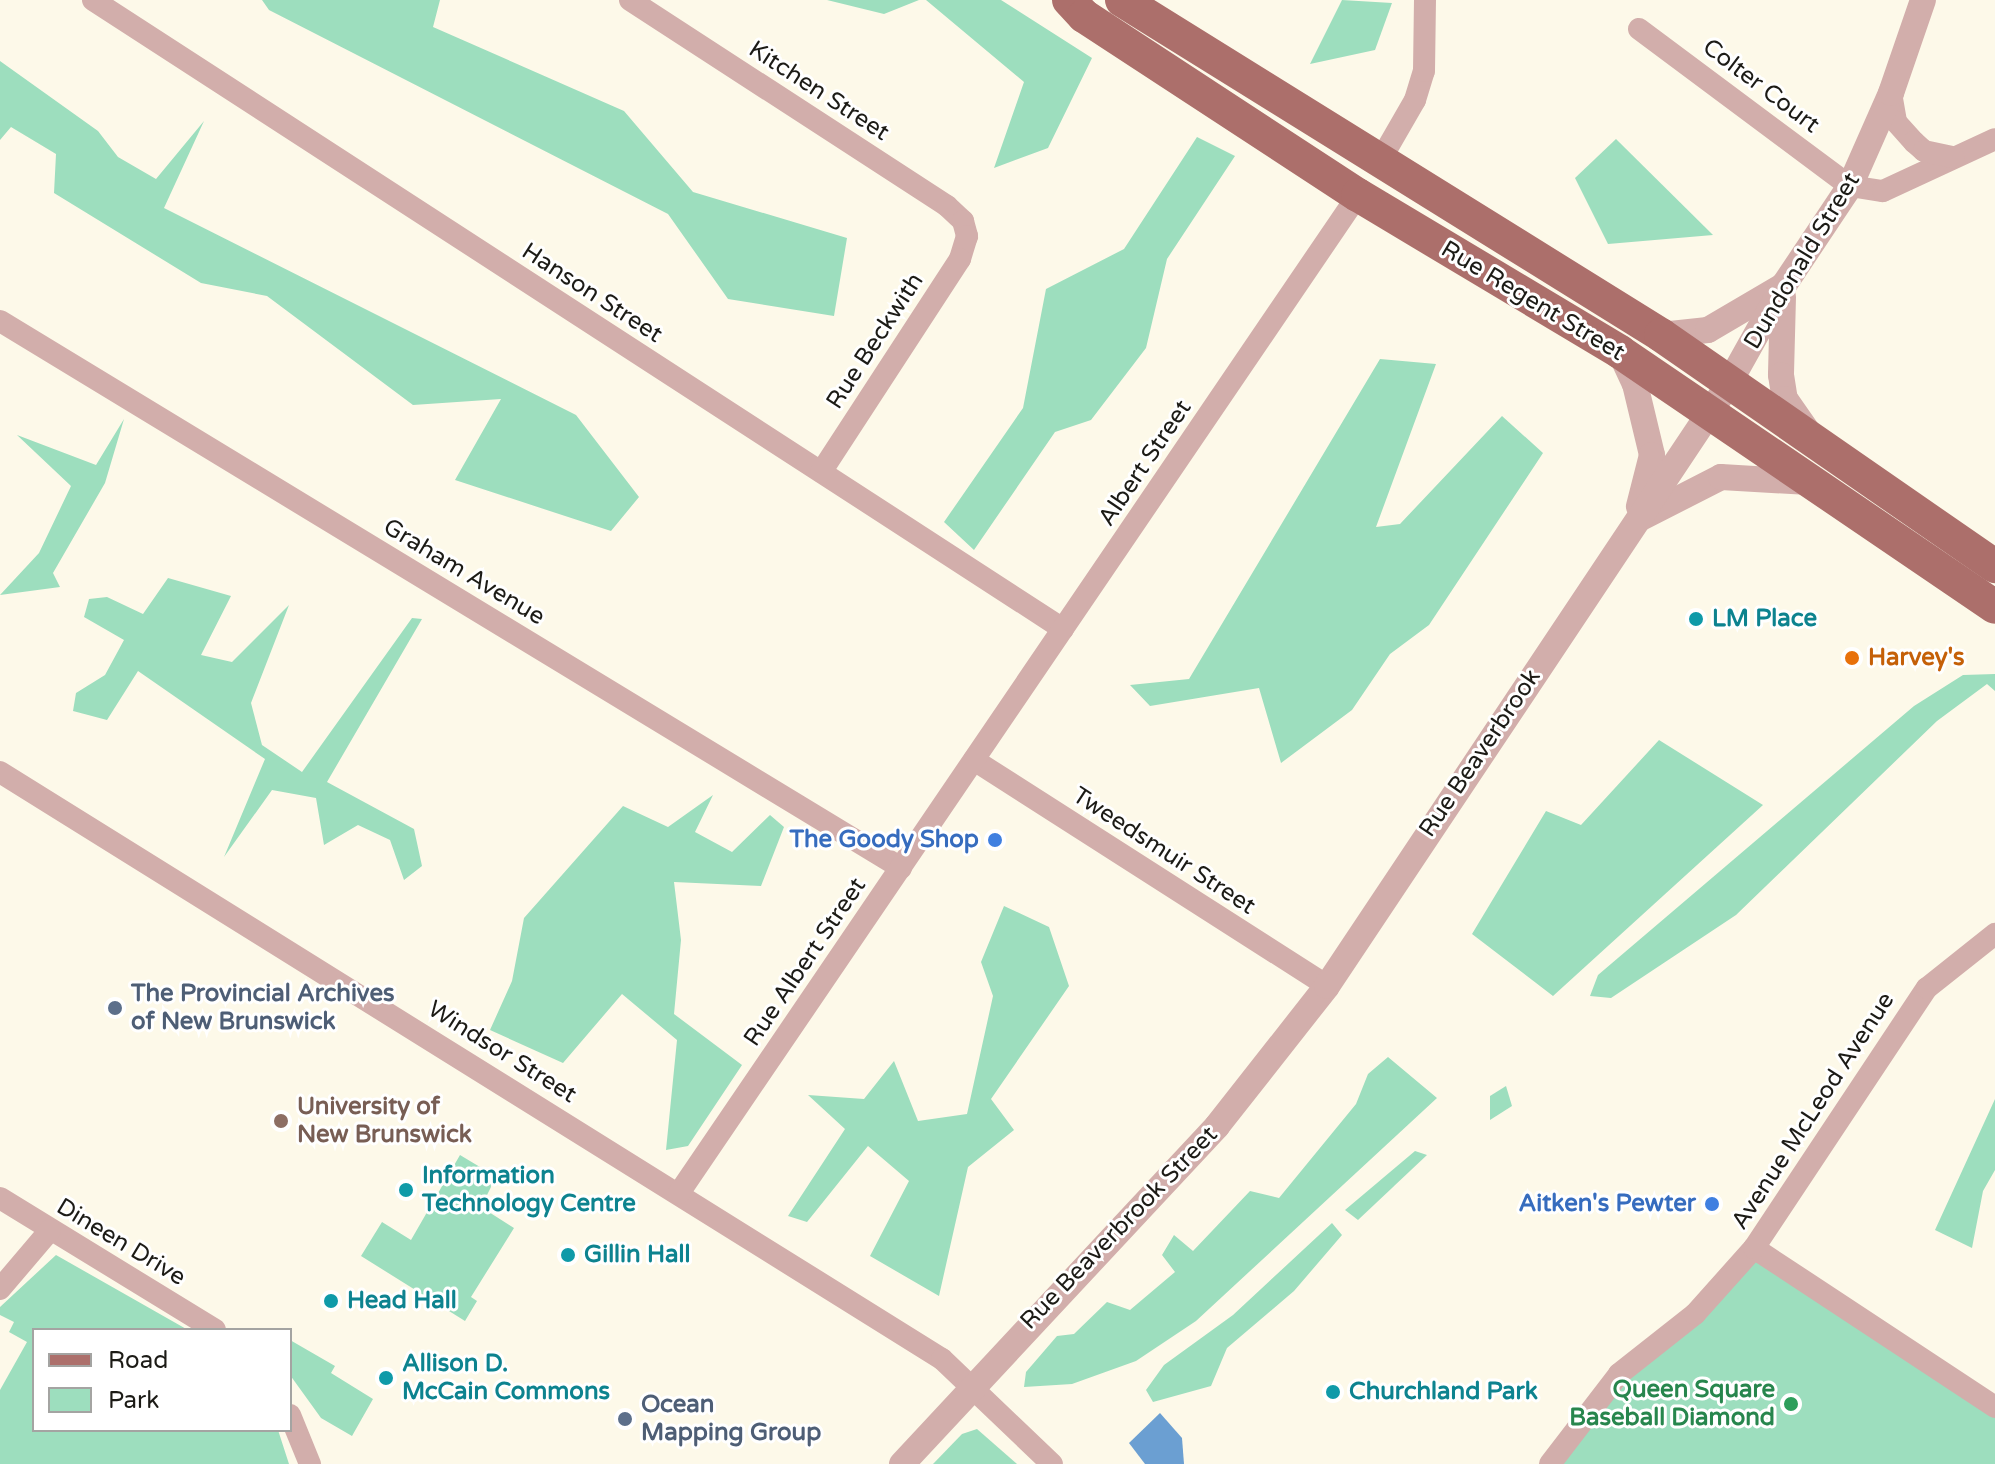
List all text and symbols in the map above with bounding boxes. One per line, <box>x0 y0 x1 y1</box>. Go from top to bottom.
street label: Colter Court <box>1697 33 1825 139</box>
street label: Kitchen Street <box>743 35 895 147</box>
street label: Dundonald Street <box>1738 167 1866 355</box>
street label: Rue Regent Street <box>1436 235 1630 367</box>
street label: Hanson Street <box>516 237 668 349</box>
street label: Rue Beckwith <box>820 268 930 414</box>
street label: Albert Street <box>1092 395 1198 531</box>
street label: Graham Avenue <box>378 512 550 632</box>
place label: LM Place <box>1712 605 1817 633</box>
marker: LM Place <box>1687 610 1705 628</box>
place label: Harvey's <box>1868 644 1965 672</box>
marker: Harvey's <box>1843 649 1861 667</box>
street label: Rue Beaverbrook <box>1413 664 1547 842</box>
street label: Tweedsmuir Street <box>1067 781 1261 921</box>
place label: The Goody Shop <box>790 826 979 854</box>
marker: The Goody Shop <box>986 831 1004 849</box>
street label: Rue Albert Street <box>738 872 872 1052</box>
place label: The Provincial Archives of New Brunswick <box>131 980 395 1036</box>
street label: Avenue McLeod Avenue <box>1725 987 1901 1235</box>
street label: Windsor Street <box>422 995 582 1109</box>
marker: The Provincial Archives of New Brunswick <box>106 999 124 1017</box>
place label: University of New Brunswick <box>297 1093 472 1149</box>
marker: University of New Brunswick <box>272 1112 290 1130</box>
street label: Rue Beaverbrook Street <box>1014 1120 1224 1336</box>
place label: Information Technology Centre <box>422 1162 636 1218</box>
marker: Information Technology Centre <box>397 1181 415 1199</box>
place label: Aitken's Pewter <box>1518 1190 1696 1218</box>
street label: Dineen Drive <box>51 1192 191 1292</box>
marker: Aitken's Pewter <box>1703 1195 1721 1213</box>
place label: Gillin Hall <box>584 1241 690 1269</box>
marker: Gillin Hall <box>559 1246 577 1264</box>
place label: Head Hall <box>347 1287 457 1315</box>
marker: Head Hall <box>322 1292 340 1310</box>
legend <box>32 1328 292 1432</box>
text: Road <box>108 1346 168 1375</box>
place label: Allison D. McCain Commons <box>402 1350 610 1406</box>
marker: Allison D. McCain Commons <box>377 1369 395 1387</box>
place label: Queen Square Baseball Diamond <box>1569 1376 1775 1432</box>
place label: Churchland Park <box>1349 1378 1538 1406</box>
marker: Churchland Park <box>1324 1383 1342 1401</box>
text: Park <box>108 1386 159 1415</box>
place label: Ocean Mapping Group <box>641 1391 821 1447</box>
marker: Queen Square Baseball Diamond <box>1782 1395 1800 1413</box>
marker: Ocean Mapping Group <box>616 1410 634 1428</box>

